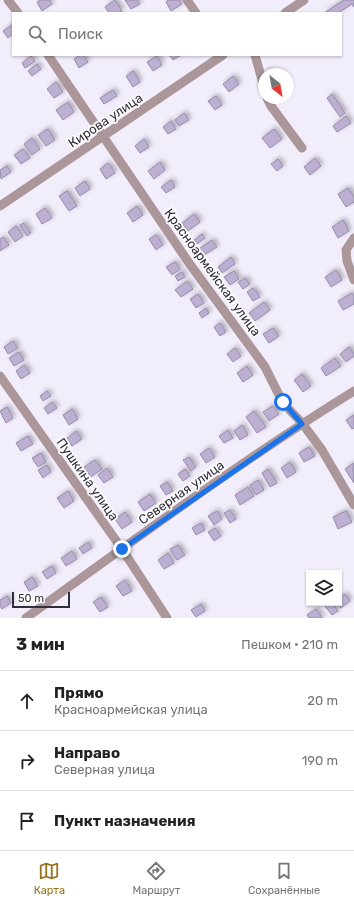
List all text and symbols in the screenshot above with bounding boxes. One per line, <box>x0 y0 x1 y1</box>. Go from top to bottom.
search box <box>12 12 342 56</box>
icon: search <box>26 23 48 45</box>
text: Поиск <box>58 25 103 43</box>
north arrow <box>258 68 294 104</box>
street label: Кирова улица <box>65 90 145 151</box>
street label: Красноармейская улица <box>161 206 264 339</box>
route start <box>274 393 292 411</box>
street label: Пушкина улица <box>54 435 122 523</box>
street label: Северная улица <box>136 457 227 528</box>
route end <box>113 540 131 558</box>
map controls <box>306 570 342 606</box>
button: layers <box>306 570 342 606</box>
scale bar <box>12 590 70 609</box>
text: 50 m <box>18 592 44 605</box>
text: 3 мин <box>16 634 65 654</box>
text: Пешком · 210 m <box>241 637 338 652</box>
text: Прямо <box>54 684 104 702</box>
icon: ahead <box>16 690 38 712</box>
text: 20 m <box>307 693 338 708</box>
text: Красноармейская улица <box>54 702 208 717</box>
text: Направо <box>54 744 120 762</box>
icon: right <box>16 750 38 772</box>
text: 190 m <box>302 753 338 768</box>
text: Северная улица <box>54 762 155 777</box>
icon: arrive <box>16 810 38 832</box>
text: Пункт назначения <box>54 812 196 830</box>
tab: Карта <box>34 860 65 897</box>
tab: Маршрут <box>132 860 180 897</box>
tab: Сохранённые <box>248 860 320 897</box>

